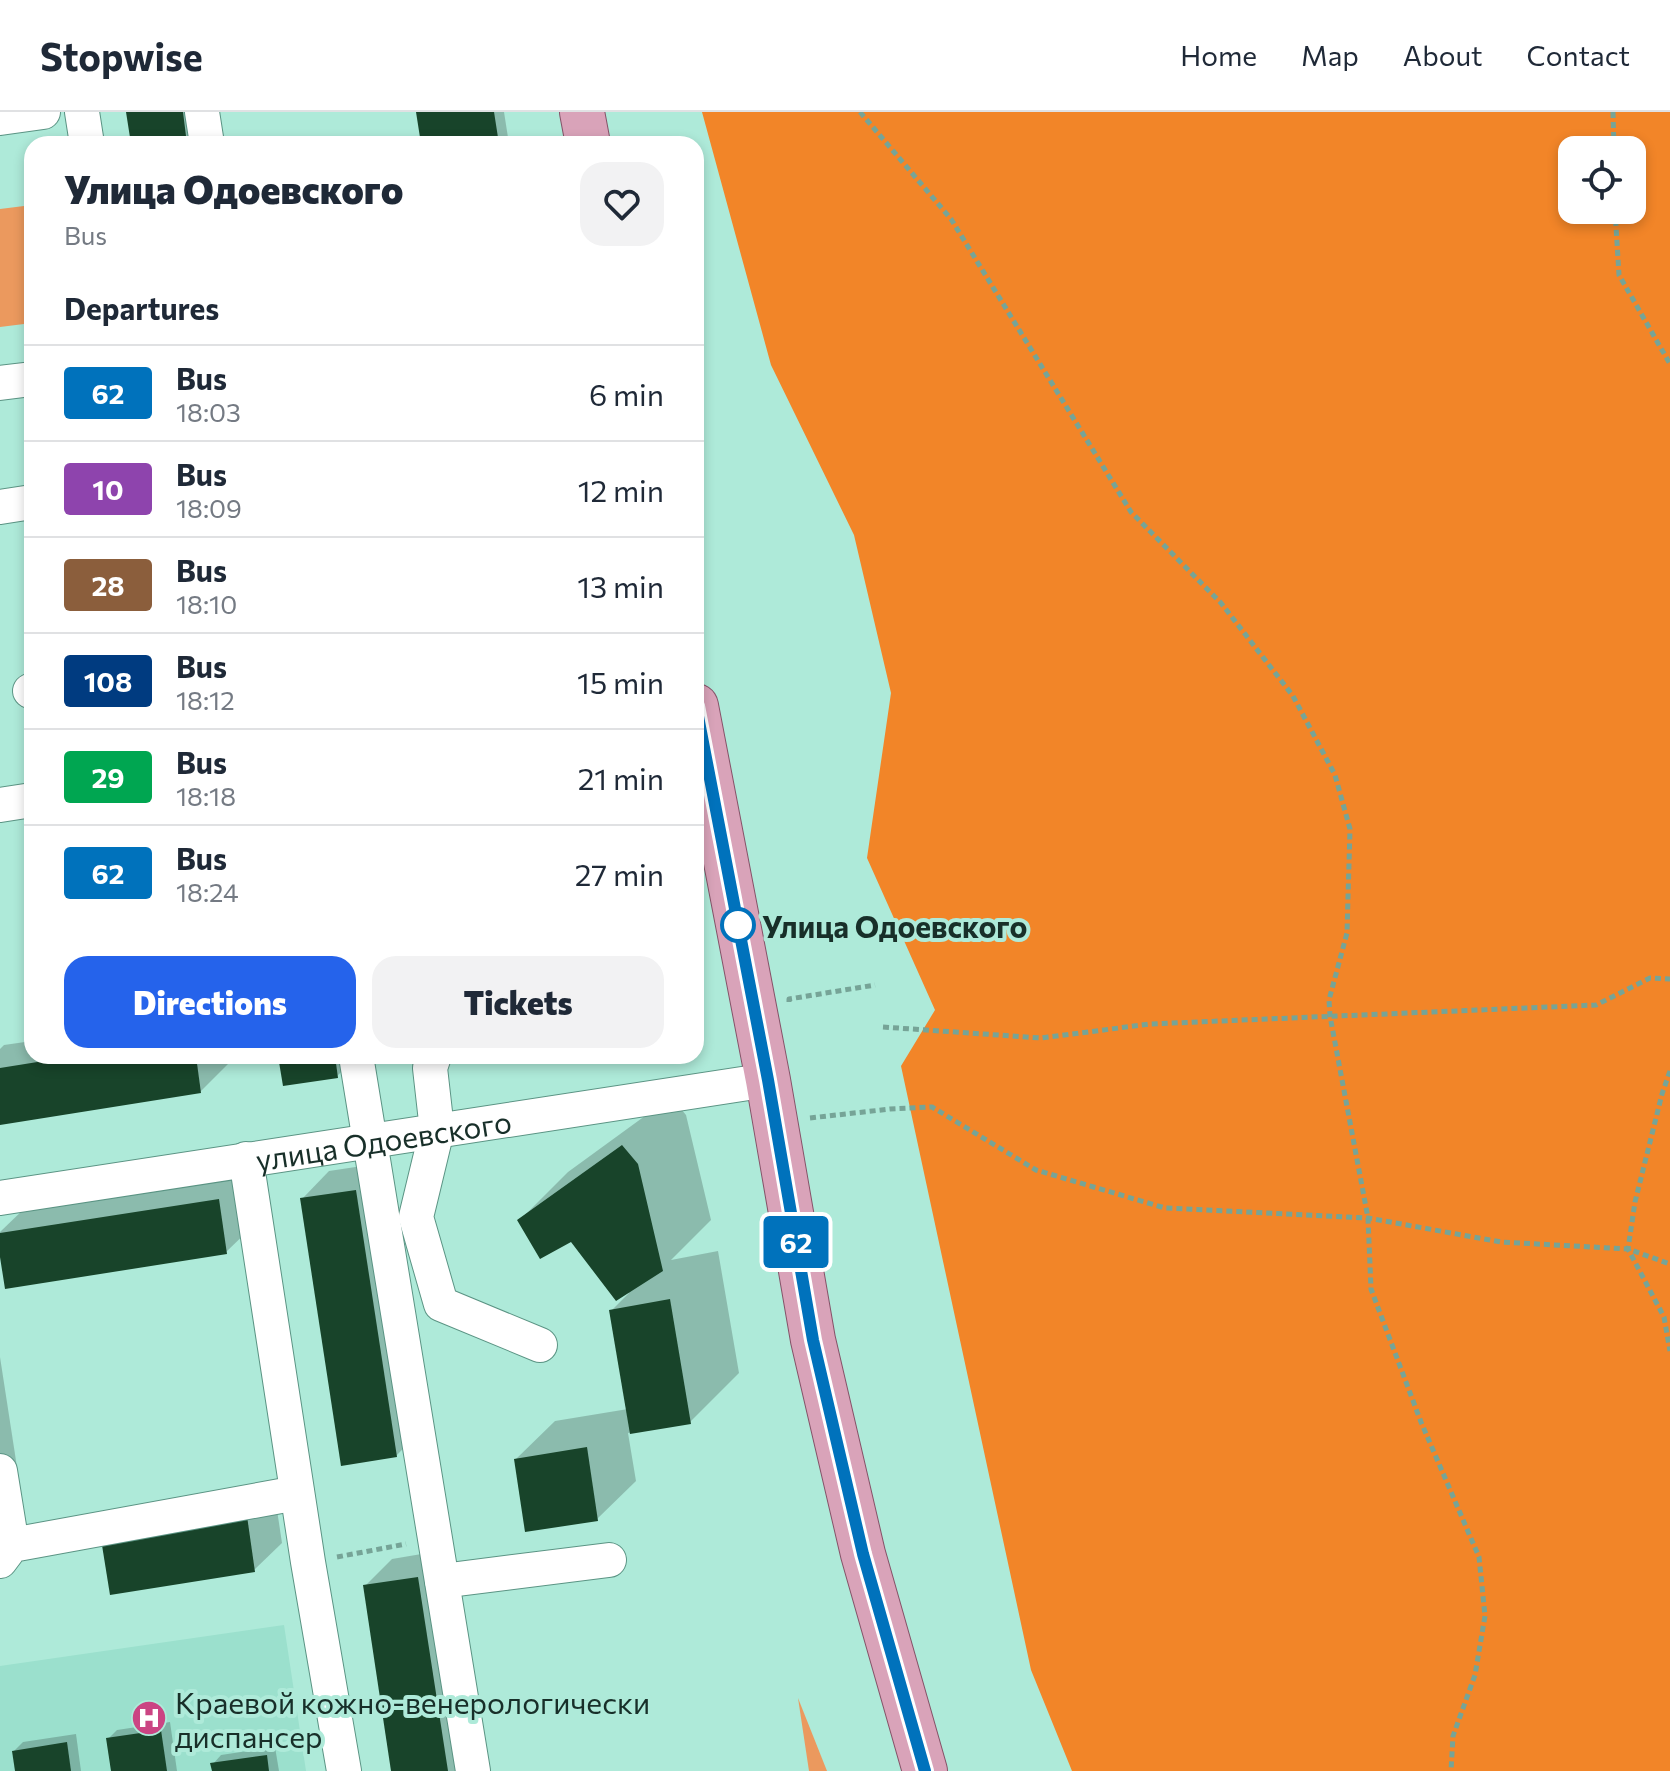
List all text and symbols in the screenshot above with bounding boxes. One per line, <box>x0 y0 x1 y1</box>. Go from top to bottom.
text: Stopwise <box>40 32 203 79</box>
text: Home <box>1180 38 1257 72</box>
text: Map <box>1301 38 1359 72</box>
text: About <box>1403 38 1483 72</box>
text: Contact <box>1527 38 1630 72</box>
map controls <box>1558 136 1646 224</box>
button: locate <box>1558 136 1646 224</box>
button: heart <box>580 162 664 246</box>
text: Улица Одоевского <box>64 165 403 212</box>
text: Bus <box>64 219 107 250</box>
text: Departures <box>64 289 219 326</box>
text: Bus <box>176 359 227 396</box>
text: 6 min <box>589 375 664 412</box>
text: 62 <box>91 376 125 410</box>
text: 18:03 <box>176 396 241 427</box>
text: Bus <box>176 455 227 492</box>
text: 12 min <box>578 471 664 508</box>
text: 10 <box>92 472 124 506</box>
text: 18:09 <box>176 492 242 523</box>
text: Bus <box>176 551 227 588</box>
text: 13 min <box>577 567 664 604</box>
text: 28 <box>91 568 125 602</box>
text: 18:10 <box>176 588 237 619</box>
text: Bus <box>176 647 227 684</box>
text: 15 min <box>577 663 664 700</box>
text: 108 <box>84 664 132 698</box>
text: 18:12 <box>176 684 235 715</box>
text: Bus <box>176 743 227 780</box>
text: 21 min <box>578 759 664 796</box>
text: 29 <box>91 760 125 794</box>
text: 18:18 <box>176 780 236 811</box>
text: Bus <box>176 839 227 876</box>
text: 27 min <box>575 855 664 892</box>
text: 62 <box>91 856 125 890</box>
text: 18:24 <box>176 876 239 907</box>
place label: Улица Одоевского <box>762 907 1027 944</box>
marker: Улица Одоевского <box>721 908 755 942</box>
button: Directions <box>64 956 356 1048</box>
button: Tickets <box>372 956 664 1048</box>
street label: улица Одоевского <box>253 1101 514 1177</box>
line badge: 62 <box>760 1216 832 1268</box>
text: 62 <box>779 1225 813 1259</box>
place label: Краевой кожно-венерологически диспансер <box>175 1683 650 1754</box>
hospital icon: Краевой кожно-венерологически диспансер <box>130 1699 168 1737</box>

